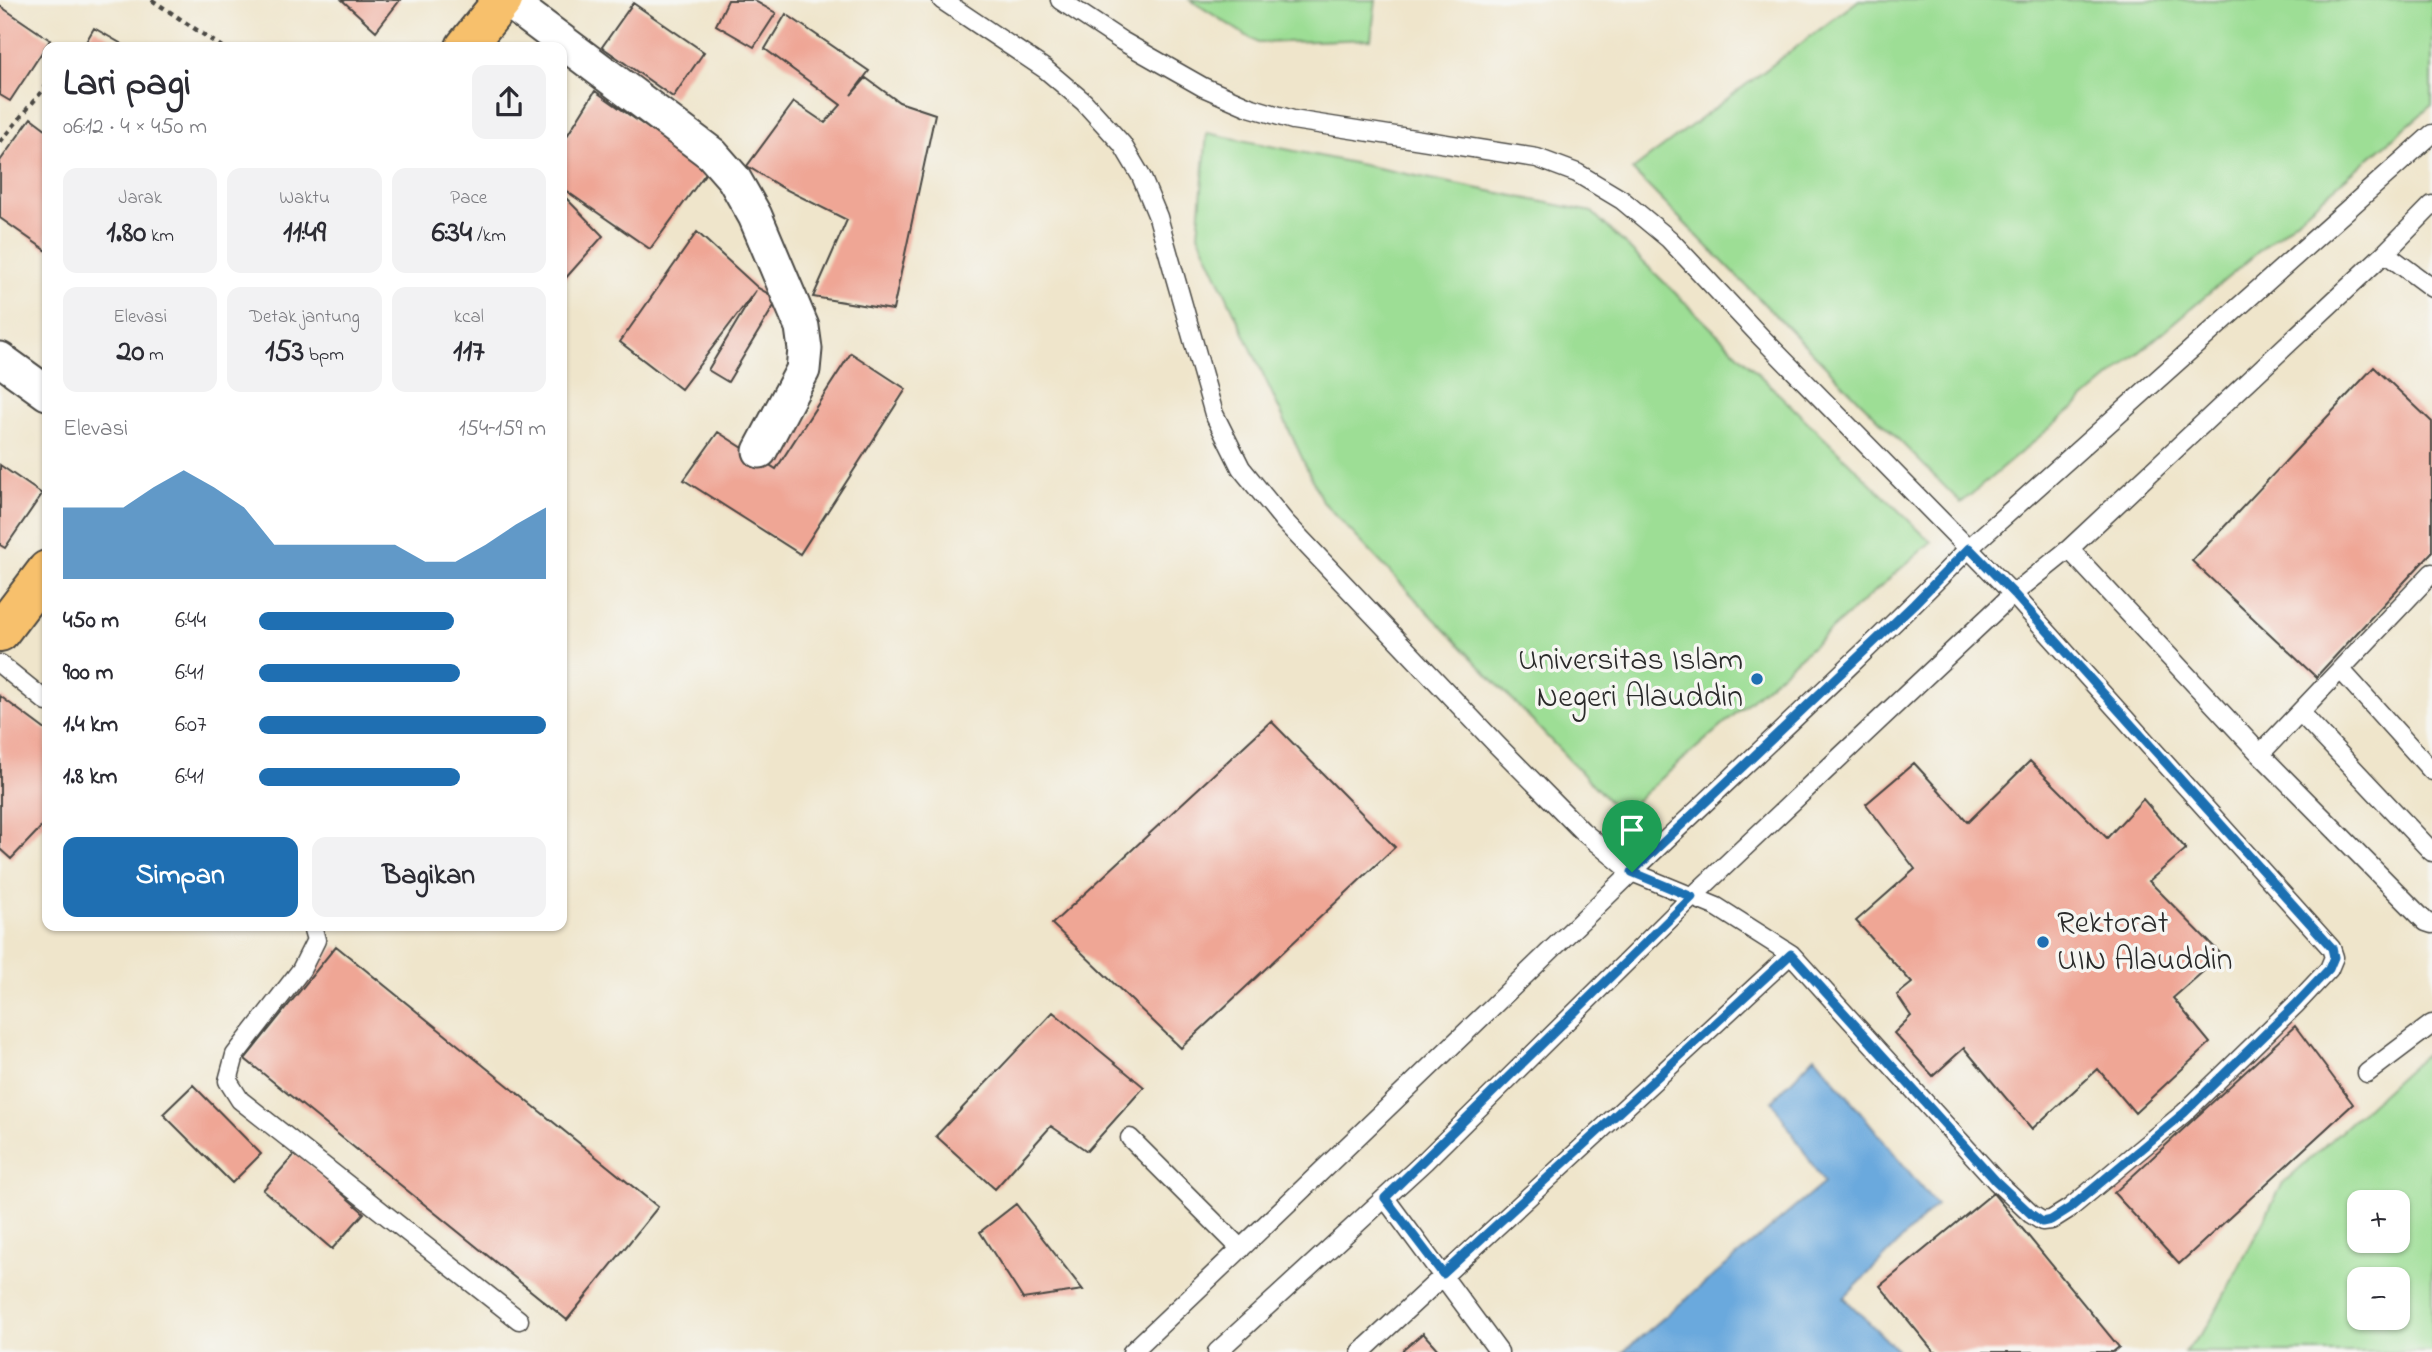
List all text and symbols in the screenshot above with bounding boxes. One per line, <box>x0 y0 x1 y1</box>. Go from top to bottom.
text: Lari pagi <box>63 57 191 113</box>
button: share <box>472 65 546 139</box>
text: 06:12 · 4 × 450 m <box>63 111 207 144</box>
text: Jarak <box>118 185 162 212</box>
text: Waktu <box>279 185 330 212</box>
text: Pace <box>450 185 487 212</box>
text: 1.80 <box>106 212 146 256</box>
text: 11:49 <box>283 212 326 256</box>
text: 6:34 <box>432 212 472 256</box>
text: km <box>146 223 174 250</box>
text: /km <box>472 223 506 250</box>
text: Elevasi <box>113 304 167 331</box>
text: Detak jantung <box>249 304 360 331</box>
text: kcal <box>454 304 484 331</box>
text: 20 <box>116 331 144 375</box>
text: 153 <box>265 331 304 375</box>
text: 117 <box>453 331 485 375</box>
text: m <box>144 342 164 369</box>
text: bpm <box>304 342 344 369</box>
text: Elevasi <box>63 413 128 446</box>
text: 154–159 m <box>458 413 546 446</box>
text: 450 m <box>63 605 119 638</box>
text: 6:44 <box>175 605 206 638</box>
place label: Universitas Islam Negeri Alauddin <box>1518 638 1743 722</box>
text: 900 m <box>63 657 113 690</box>
text: 6:41 <box>175 657 204 690</box>
marker: Universitas Islam Negeri Alauddin <box>1749 671 1765 687</box>
text: 1.4 km <box>63 709 118 742</box>
text: 6:07 <box>175 709 207 742</box>
text: 1.8 km <box>63 761 117 794</box>
text: 6:41 <box>175 761 204 794</box>
pin <box>1602 800 1662 872</box>
icon: arrive <box>1613 811 1651 849</box>
button: Simpan <box>63 837 298 917</box>
button: Bagikan <box>312 837 546 917</box>
place label: Rektorat UIN Alauddin <box>2057 901 2232 985</box>
marker: Rektorat UIN Alauddin <box>2035 934 2051 950</box>
map controls <box>2347 1190 2410 1330</box>
button: + <box>2347 1190 2410 1253</box>
button: − <box>2347 1267 2410 1330</box>

